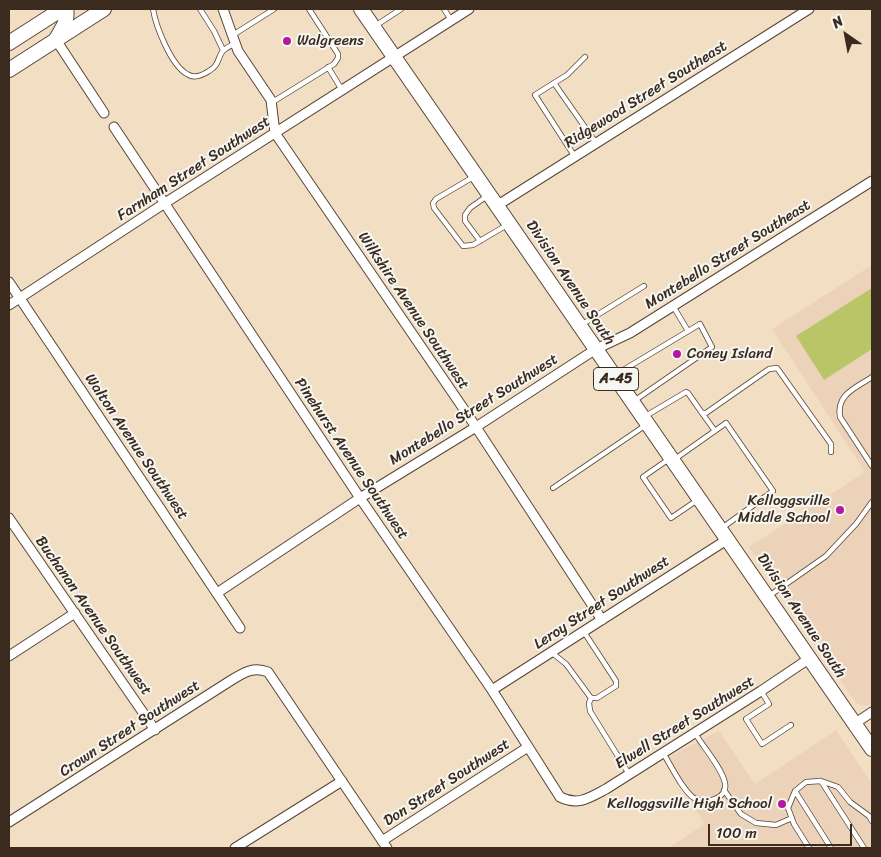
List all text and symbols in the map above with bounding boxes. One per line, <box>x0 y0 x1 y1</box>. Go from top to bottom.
text: N <box>827 9 848 35</box>
north arrow <box>821 10 871 60</box>
place label: Walgreens <box>297 32 364 50</box>
marker: Walgreens <box>281 35 293 47</box>
street label: Ridgewood Street Southeast <box>561 38 731 152</box>
street label: Farnham Street Southwest <box>114 113 274 225</box>
street label: Montebello Street Southeast <box>642 197 814 313</box>
street label: Division Avenue South <box>522 217 618 349</box>
street label: Wilkshire Avenue Southwest <box>354 229 472 393</box>
place label: Coney Island <box>687 345 772 363</box>
marker: Coney Island <box>671 348 683 360</box>
street label: Montebello Street Southwest <box>386 351 562 469</box>
road number: A-45 <box>594 368 638 390</box>
street label: Walton Avenue Southwest <box>80 371 192 523</box>
street label: Pinehurst Avenue Southwest <box>290 375 412 543</box>
place label: Kelloggsville Middle School <box>738 492 830 527</box>
marker: Kelloggsville Middle School <box>834 504 846 516</box>
street label: Buchanan Avenue Southwest <box>31 533 155 699</box>
street label: Division Avenue South <box>753 550 849 682</box>
street label: Leroy Street Southwest <box>531 552 673 654</box>
street label: Elwell Street Southwest <box>612 673 758 773</box>
street label: Crown Street Southwest <box>57 677 203 781</box>
street label: Don Street Southwest <box>381 736 513 830</box>
place label: Kelloggsville High School <box>607 795 772 813</box>
marker: Kelloggsville High School <box>776 798 788 810</box>
scale bar <box>711 814 855 846</box>
text: 100 m <box>716 820 757 846</box>

